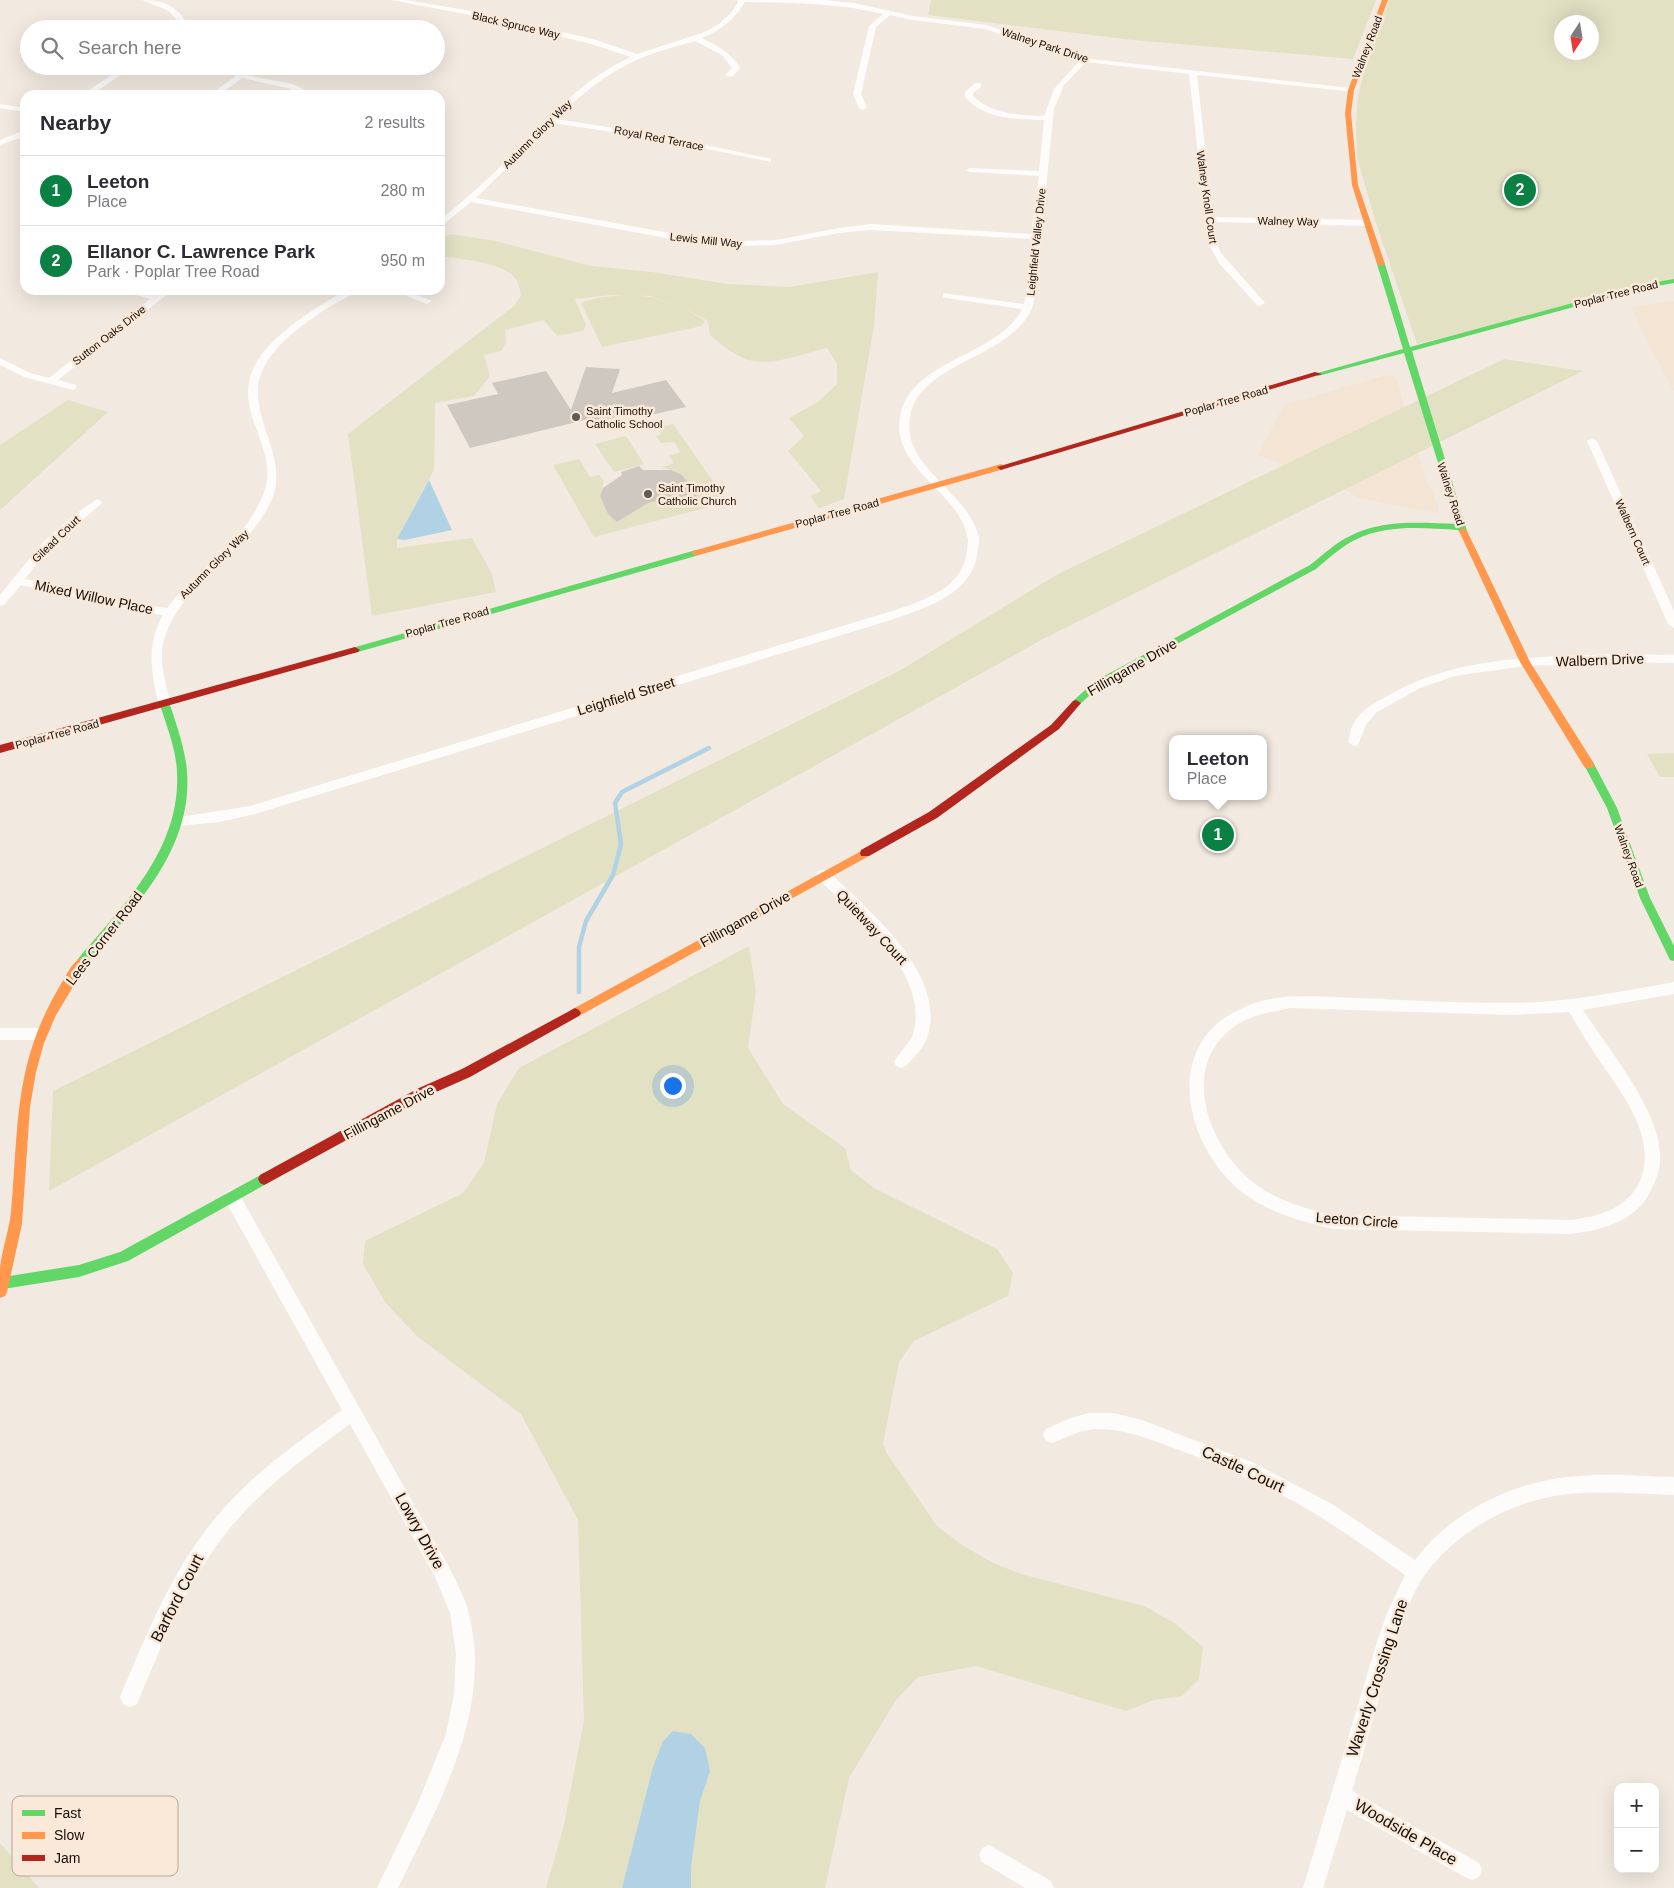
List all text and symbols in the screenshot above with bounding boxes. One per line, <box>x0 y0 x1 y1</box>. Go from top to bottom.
street label: Black Spruce Way <box>471 9 561 41</box>
street label: Walney Road <box>1350 14 1384 80</box>
north arrow <box>1554 15 1599 60</box>
search box <box>20 20 445 75</box>
street label: Walney Park Drive <box>1000 25 1090 65</box>
icon: search <box>38 34 66 62</box>
text: Search here <box>78 37 182 58</box>
street label: Autumn Glory Way <box>500 97 574 171</box>
text: Nearby <box>40 111 111 134</box>
text: 2 results <box>365 114 425 131</box>
street label: Royal Red Terrace <box>613 123 705 153</box>
street label: Walney Knoll Court <box>1195 150 1219 244</box>
text: Leeton <box>87 171 149 192</box>
pin: 2 <box>1504 171 1536 209</box>
text: 1 <box>52 182 60 199</box>
text: 280 m <box>381 182 425 199</box>
street label: Leighfield Valley Drive <box>1024 188 1048 296</box>
text: Place <box>87 193 127 210</box>
street label: Walney Way <box>1257 214 1319 228</box>
street label: Lewis Mill Way <box>669 230 743 250</box>
text: Ellanor C. Lawrence Park <box>87 241 315 262</box>
text: 2 <box>52 252 60 269</box>
text: 950 m <box>381 252 425 269</box>
text: Park · Poplar Tree Road <box>87 263 260 280</box>
street label: Poplar Tree Road <box>1573 278 1659 310</box>
street label: Sutton Oaks Drive <box>70 303 148 367</box>
street label: Poplar Tree Road <box>1183 383 1269 419</box>
place label: Saint Timothy Catholic School <box>586 405 662 430</box>
marker: Saint Timothy Catholic School <box>570 411 582 423</box>
street label: Walney Road <box>1435 461 1467 527</box>
place label: Saint Timothy Catholic Church <box>658 482 736 507</box>
marker: Saint Timothy Catholic Church <box>642 488 654 500</box>
street label: Poplar Tree Road <box>794 496 880 530</box>
street label: Walbern Court <box>1613 497 1653 567</box>
street label: Gilead Court <box>30 513 82 565</box>
street label: Autumn Glory Way <box>177 527 251 601</box>
street label: Mixed Willow Place <box>33 577 155 617</box>
street label: Poplar Tree Road <box>404 604 490 640</box>
street label: Fillingame Drive <box>1085 635 1180 699</box>
street label: Walbern Drive <box>1556 650 1645 670</box>
street label: Leighfield Street <box>575 674 677 718</box>
street label: Poplar Tree Road <box>14 717 100 751</box>
popup <box>1169 735 1267 800</box>
text: Leeton <box>1187 748 1249 769</box>
text: Place <box>1187 770 1227 787</box>
pin: 1 <box>1202 816 1234 854</box>
street label: Walney Road <box>1612 823 1646 889</box>
street label: Quietway Court <box>833 886 911 968</box>
street label: Lees Corner Road <box>62 888 146 988</box>
street label: Fillingame Drive <box>697 888 793 950</box>
your location <box>660 1073 686 1099</box>
street label: Fillingame Drive <box>341 1081 437 1143</box>
street label: Leeton Circle <box>1315 1209 1399 1231</box>
street label: Castle Court <box>1199 1443 1287 1496</box>
street label: Lowry Drive <box>392 1490 448 1572</box>
street label: Barford Court <box>148 1551 207 1645</box>
street label: Waverly Crossing Lane <box>1343 1597 1411 1759</box>
map controls <box>1614 1783 1659 1873</box>
button: + <box>1614 1783 1659 1828</box>
legend <box>12 1796 178 1876</box>
street label: Woodside Place <box>1352 1796 1460 1868</box>
text: Fast <box>54 1805 81 1821</box>
text: Slow <box>54 1827 85 1843</box>
button: − <box>1614 1828 1659 1873</box>
text: Jam <box>54 1850 80 1866</box>

